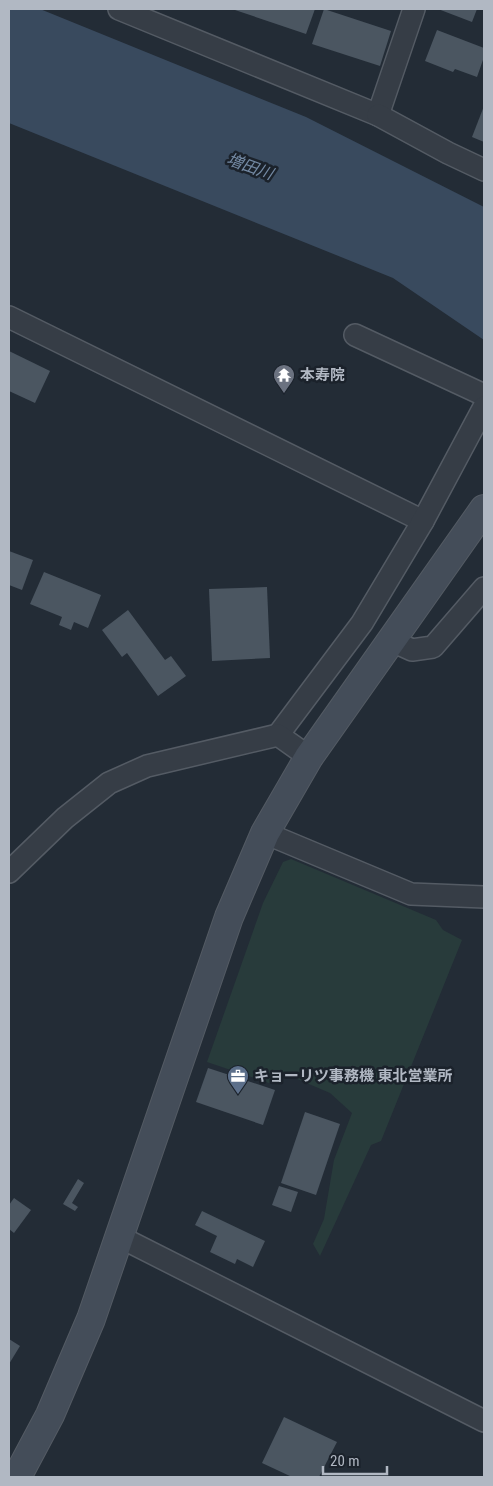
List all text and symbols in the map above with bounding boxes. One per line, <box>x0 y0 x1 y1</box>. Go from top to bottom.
water label: 増田川 <box>224 149 278 184</box>
temple icon: 本寿院 <box>272 363 296 394</box>
place label: 本寿院 <box>300 366 345 384</box>
office icon: キョーリツ事務機 東北営業所 <box>226 1064 250 1095</box>
place label: キョーリツ事務機 東北営業所 <box>254 1067 452 1085</box>
scale bar <box>323 1444 387 1476</box>
text: 20 m <box>330 1452 360 1470</box>

